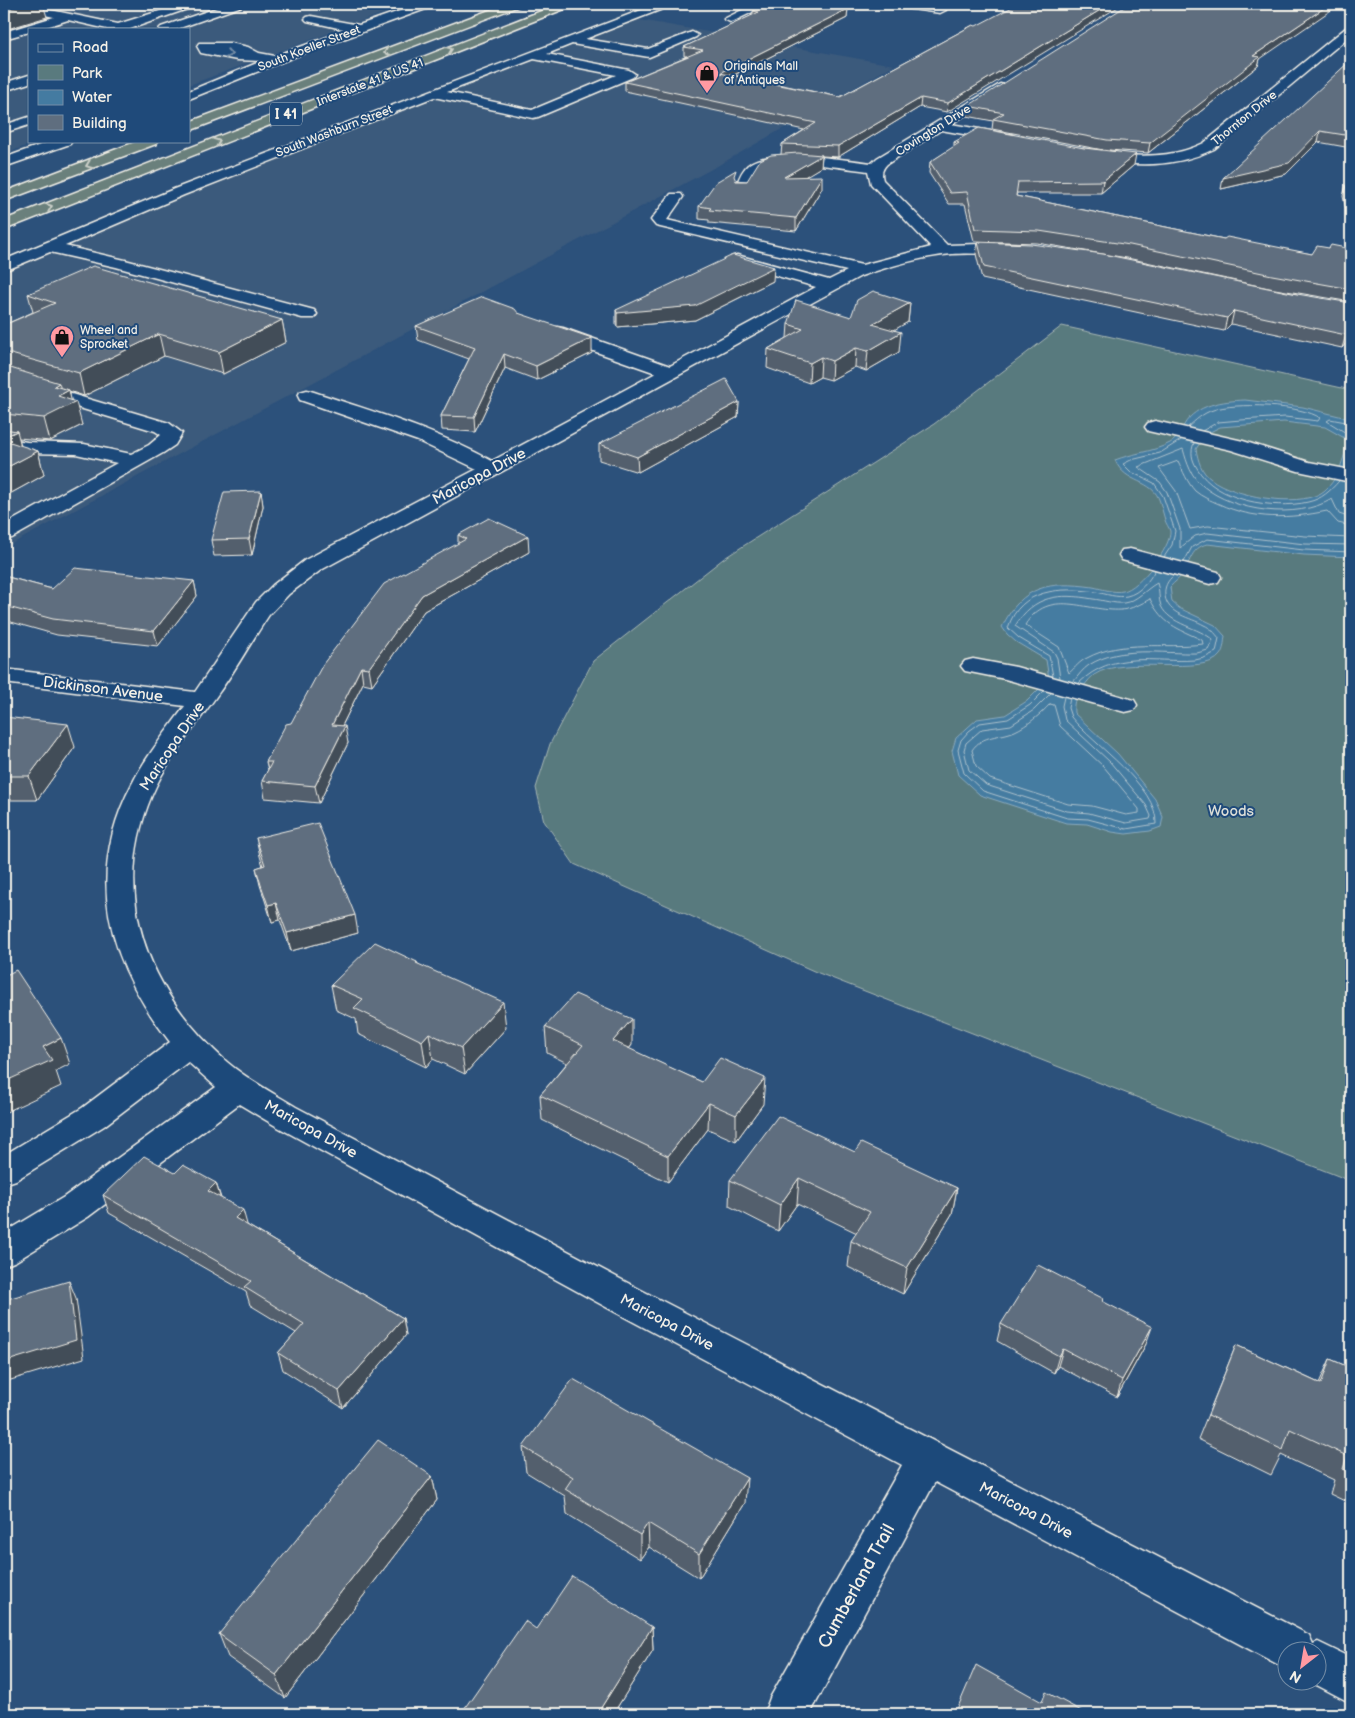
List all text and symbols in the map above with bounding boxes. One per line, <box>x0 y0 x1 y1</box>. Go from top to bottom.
street label: South Koeller Street <box>256 22 363 75</box>
legend <box>28 28 190 142</box>
text: Road <box>72 38 108 57</box>
one-way arrow <box>383 46 392 56</box>
one-way arrow <box>445 46 453 56</box>
one-way arrow <box>224 49 233 59</box>
street label: Interstate 41 & US 41 <box>315 55 425 110</box>
place label: Originals Mall of Antiques <box>724 59 798 88</box>
shop icon: Originals Mall of Antiques <box>694 60 720 94</box>
text: Park <box>72 64 103 83</box>
street label: Thornton Drive <box>1209 87 1280 149</box>
text: Water <box>72 88 112 107</box>
street label: Covington Drive <box>893 101 974 160</box>
road number: I 41 <box>270 102 302 126</box>
street label: South Washburn Street <box>274 102 395 161</box>
text: Building <box>72 114 127 133</box>
one-way arrow <box>212 137 221 148</box>
one-way arrow <box>86 159 94 169</box>
one-way arrow <box>44 203 53 214</box>
place label: Wheel and Sprocket <box>80 323 138 352</box>
shop icon: Wheel and Sprocket <box>49 324 75 358</box>
street label: Maricopa Drive <box>429 444 529 509</box>
street label: Dickinson Avenue <box>42 673 164 706</box>
street label: Maricopa Drive <box>136 698 209 794</box>
park label: Woods <box>1208 802 1255 821</box>
street label: Maricopa Drive <box>261 1096 361 1163</box>
street label: Maricopa Drive <box>617 1290 717 1355</box>
street label: Maricopa Drive <box>976 1478 1076 1543</box>
street label: Cumberland Trail <box>814 1521 899 1652</box>
north arrow <box>1278 1640 1328 1690</box>
text: N <box>1287 1667 1304 1687</box>

